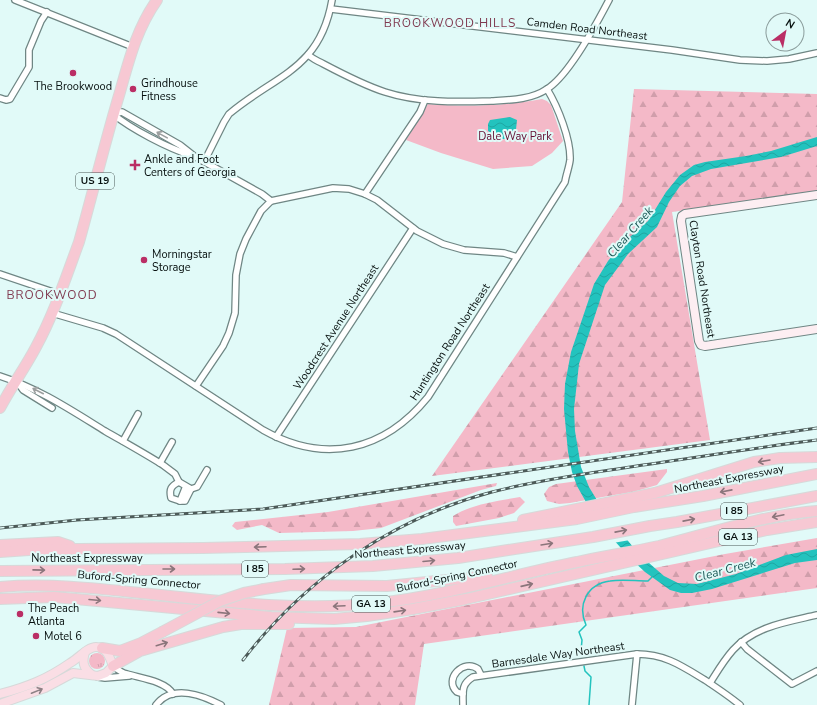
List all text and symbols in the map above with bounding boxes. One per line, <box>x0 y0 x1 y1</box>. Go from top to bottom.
north arrow <box>765 12 805 52</box>
street label: Camden Road Northeast <box>526 14 648 44</box>
district label: BROOKWOOD HILLS <box>384 15 516 31</box>
text: N <box>783 15 798 32</box>
marker: The Brookwood <box>68 68 78 78</box>
place label: Grindhouse Fitness <box>141 76 198 104</box>
place label: The Brookwood <box>34 79 112 94</box>
marker: Grindhouse Fitness <box>128 84 138 94</box>
park label: Dale Way Park <box>478 129 552 144</box>
one-way arrow <box>156 130 168 138</box>
place label: Ankle and Foot Centers of Georgia <box>144 152 236 180</box>
marker: Ankle and Foot Centers of Georgia <box>129 159 141 171</box>
road number: US 19 <box>76 173 114 189</box>
water label: Clear Creek <box>603 202 657 261</box>
street label: Clayton Road Northeast <box>685 219 719 339</box>
place label: Morningstar Storage <box>152 247 212 275</box>
marker: Morningstar Storage <box>139 255 149 265</box>
street label: Woodcrest Avenue Northeast <box>290 261 382 392</box>
street label: Huntington Road Northeast <box>406 280 494 403</box>
district label: BROOKWOOD <box>6 287 98 303</box>
one-way arrow <box>32 387 44 394</box>
one-way arrow <box>758 457 771 465</box>
street label: Northeast Expressway <box>673 461 786 497</box>
one-way arrow <box>720 488 733 496</box>
road number: I 85 <box>721 503 747 519</box>
one-way arrow <box>772 513 785 521</box>
one-way arrow <box>682 516 695 524</box>
one-way arrow <box>614 527 627 535</box>
road number: GA 13 <box>719 529 757 545</box>
street label: Northeast Expressway <box>354 538 467 562</box>
one-way arrow <box>540 540 553 548</box>
one-way arrow <box>254 543 267 551</box>
street label: Northeast Expressway <box>31 551 143 566</box>
water label: Clear Creek <box>693 554 758 586</box>
street label: Buford-Spring Connector <box>395 556 519 596</box>
one-way arrow <box>422 557 435 565</box>
road number: I 85 <box>242 561 268 577</box>
one-way arrow <box>292 565 305 572</box>
one-way arrow <box>32 566 45 574</box>
one-way arrow <box>162 566 175 573</box>
street label: Buford-Spring Connector <box>77 567 201 593</box>
one-way arrow <box>521 580 534 588</box>
one-way arrow <box>88 596 101 603</box>
road number: GA 13 <box>352 596 390 612</box>
place label: The Peach Atlanta <box>28 601 79 629</box>
one-way arrow <box>333 603 346 610</box>
one-way arrow <box>393 607 406 615</box>
marker: The Peach Atlanta <box>15 609 25 619</box>
one-way arrow <box>217 609 230 616</box>
place label: Motel 6 <box>44 629 82 644</box>
marker: Motel 6 <box>31 631 41 641</box>
street label: Barnesdale Way Northeast <box>491 638 625 672</box>
one-way arrow <box>155 640 168 647</box>
one-way arrow <box>30 687 42 695</box>

